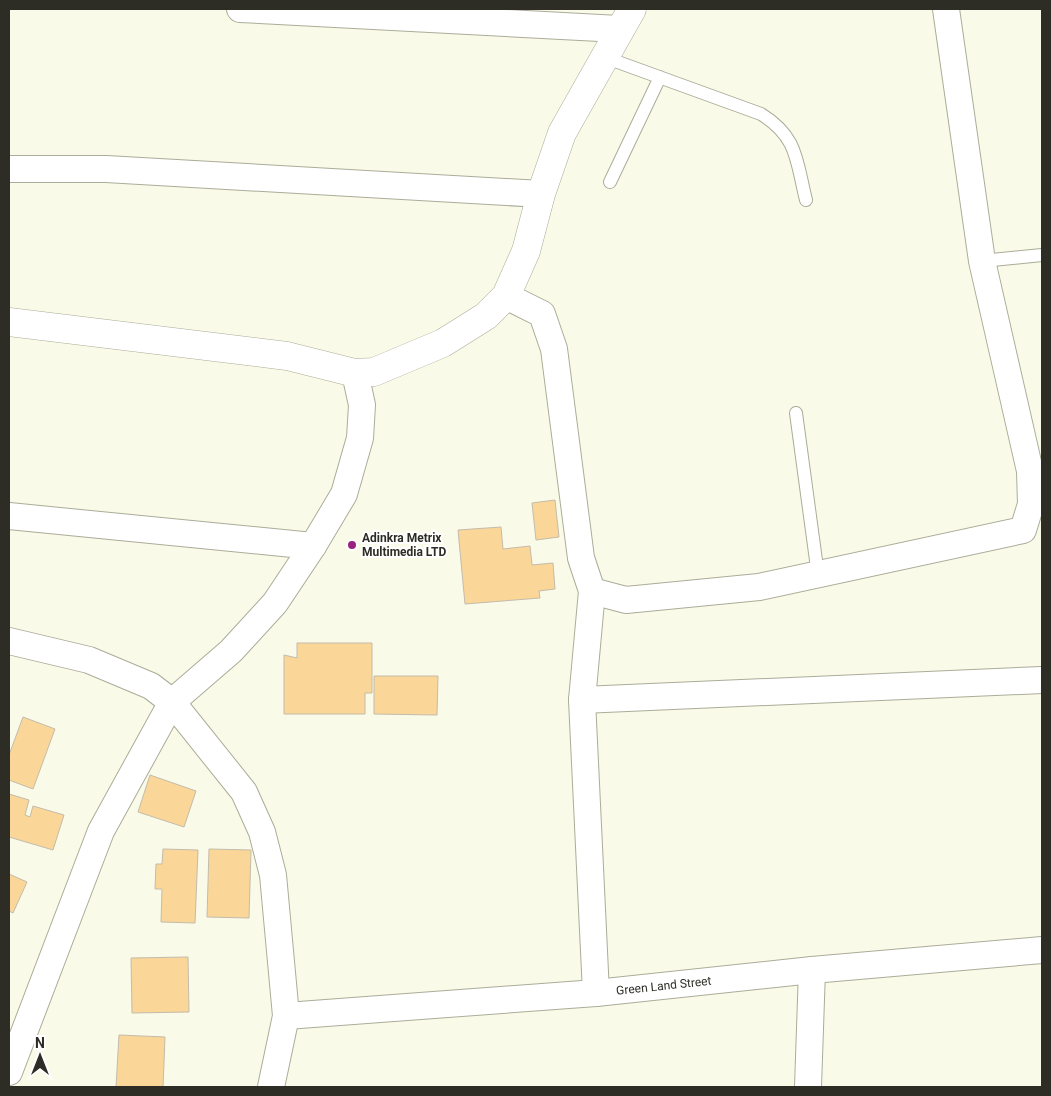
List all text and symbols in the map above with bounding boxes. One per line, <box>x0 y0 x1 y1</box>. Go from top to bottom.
place label: Adinkra Metrix Multimedia LTD <box>362 531 446 559</box>
marker: Adinkra Metrix Multimedia LTD <box>346 539 358 551</box>
street label: Green Land Street <box>615 974 712 998</box>
north arrow <box>15 1031 65 1081</box>
text: N <box>35 1035 45 1051</box>

